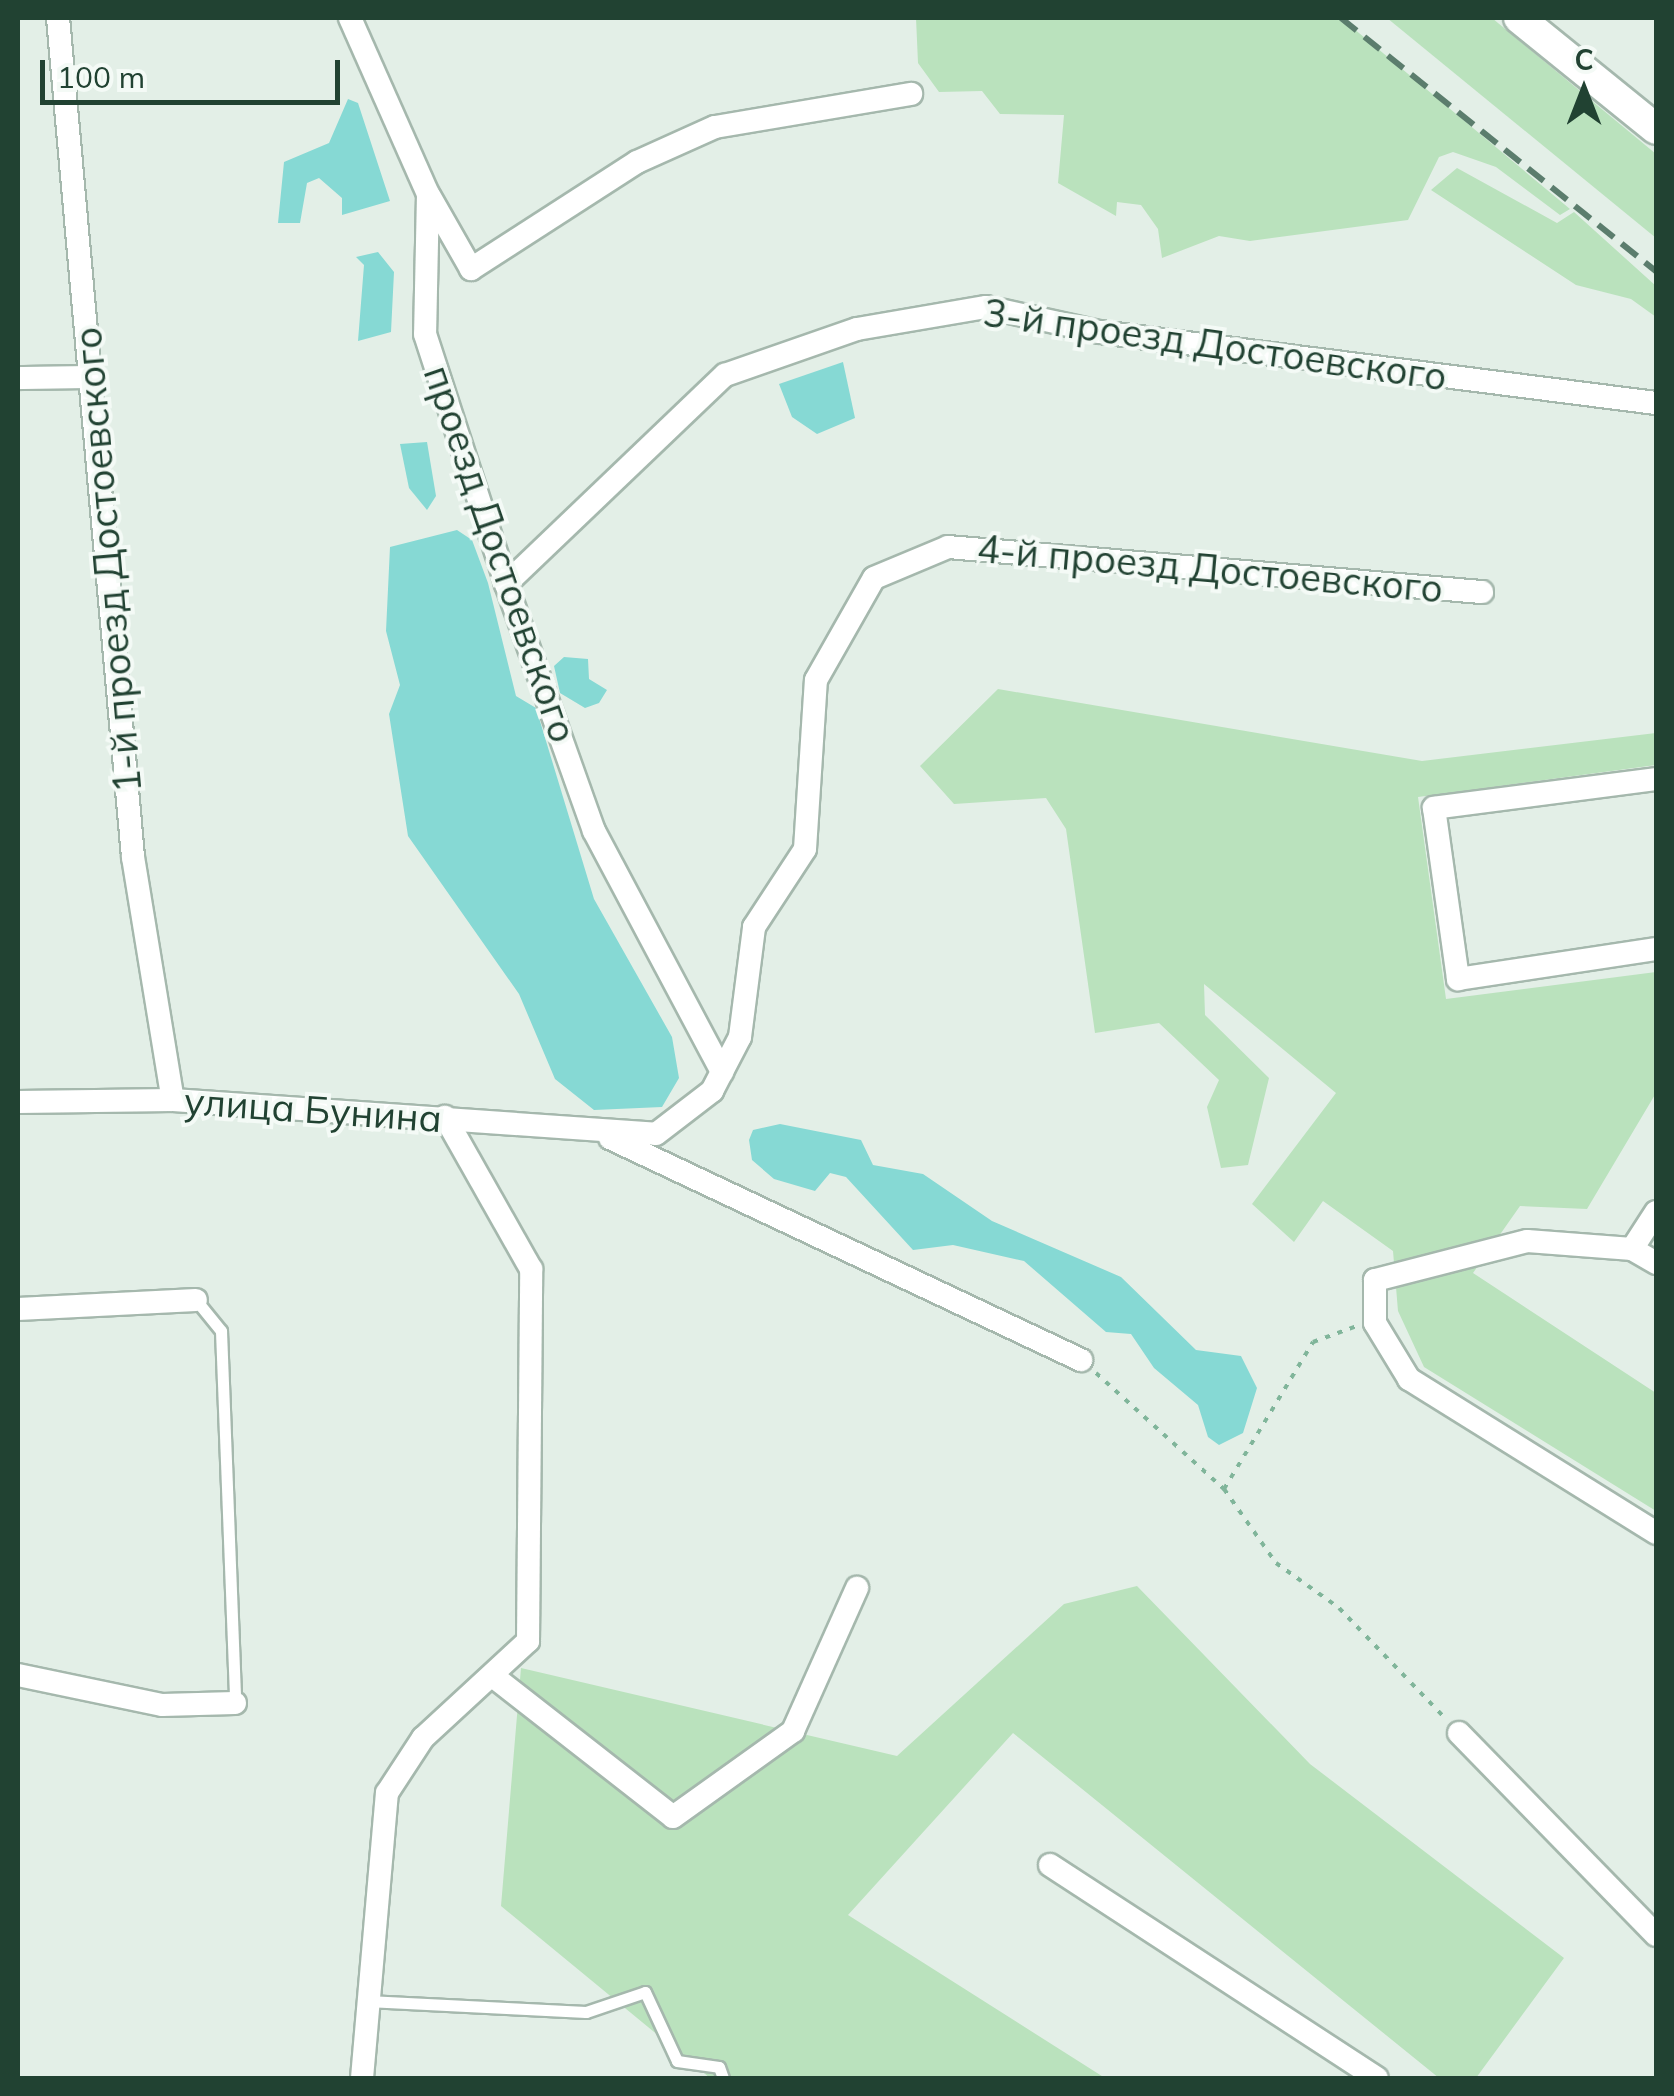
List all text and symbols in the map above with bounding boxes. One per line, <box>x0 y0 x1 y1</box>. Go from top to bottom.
scale bar <box>45 40 345 102</box>
north arrow <box>1534 40 1634 140</box>
text: С <box>1574 42 1594 77</box>
text: 100 m <box>57 58 145 96</box>
street label: 3-й проезд Достоевского <box>980 290 1450 400</box>
street label: 1-й проезд Достоевского <box>65 325 151 795</box>
street label: проезд Достоевского <box>414 360 586 748</box>
street label: 4-й проезд Достоевского <box>975 526 1445 612</box>
street label: улица Бунина <box>183 1078 443 1142</box>

